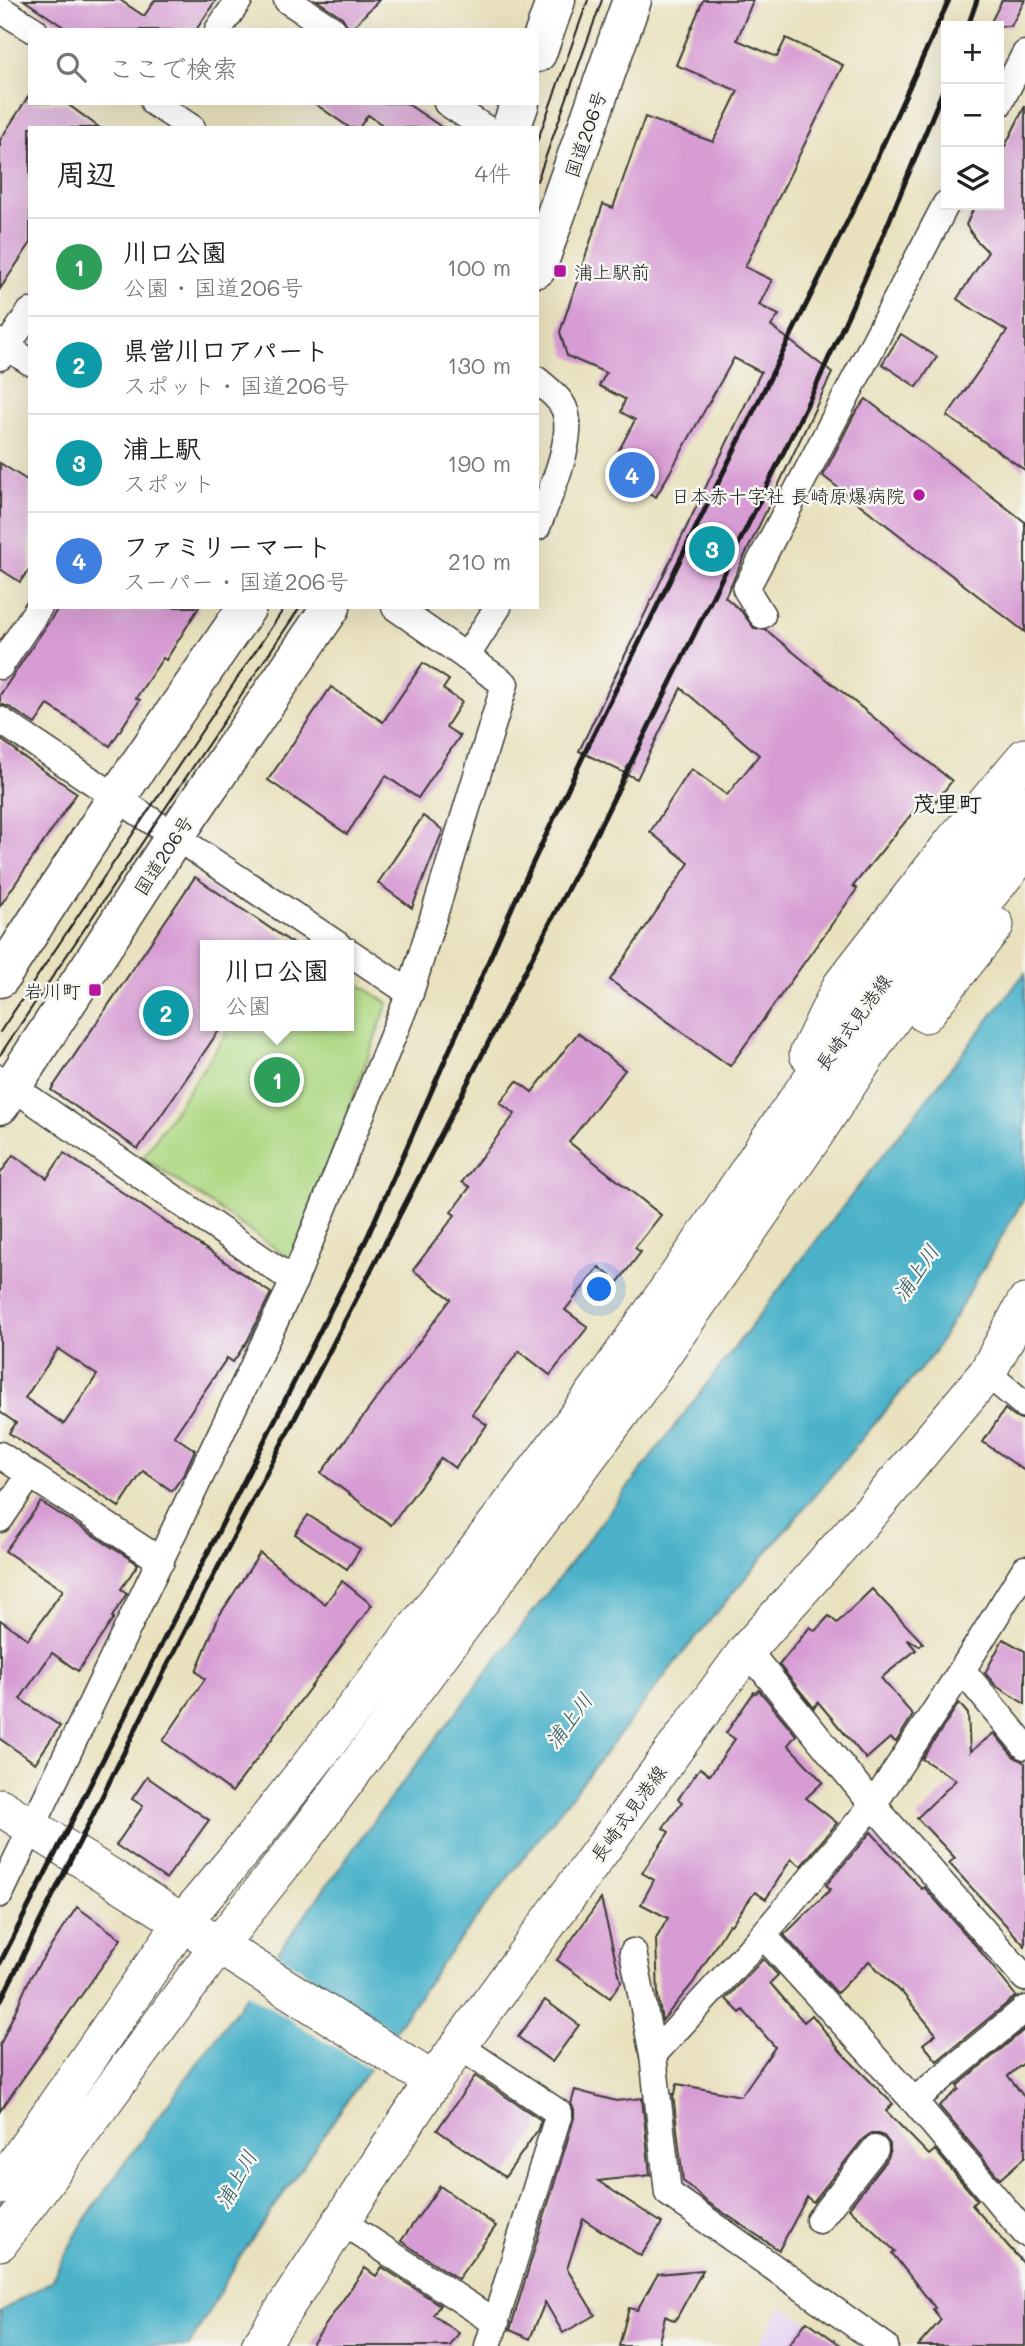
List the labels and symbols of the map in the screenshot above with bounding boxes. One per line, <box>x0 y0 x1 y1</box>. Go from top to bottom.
street label: 国道206号 <box>558 87 612 181</box>
place label: 浦上駅前 <box>574 259 650 284</box>
marker: 浦上駅前 <box>552 263 568 279</box>
pin: 4 <box>609 449 655 501</box>
place label: 日本赤十字社 長崎原爆病院 <box>671 483 905 508</box>
marker: 日本赤十字社 長崎原爆病院 <box>911 487 927 503</box>
pin: 3 <box>689 523 735 575</box>
district label: 茂里町 <box>913 788 982 818</box>
street label: 国道206号 <box>128 810 198 900</box>
street label: 長崎式見港線 <box>809 969 897 1075</box>
place label: 岩川町 <box>24 978 81 1003</box>
marker: 岩川町 <box>87 982 103 998</box>
pin: 2 <box>143 987 189 1039</box>
pin: 1 <box>254 1054 300 1106</box>
water label: 浦上川 <box>886 1238 944 1306</box>
your location <box>582 1272 616 1306</box>
water label: 浦上川 <box>538 1687 598 1753</box>
street label: 長崎式見港線 <box>584 1760 672 1866</box>
water label: 浦上川 <box>208 2145 262 2213</box>

